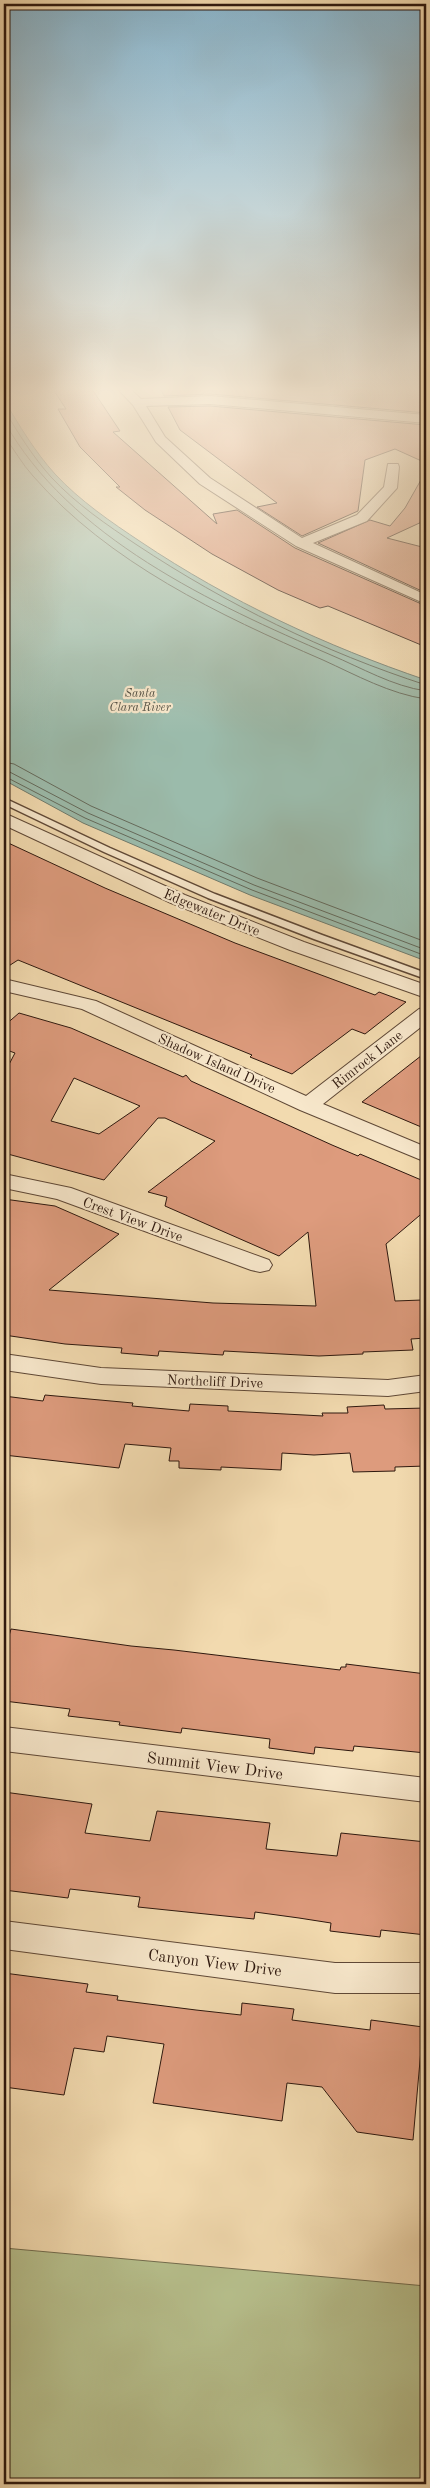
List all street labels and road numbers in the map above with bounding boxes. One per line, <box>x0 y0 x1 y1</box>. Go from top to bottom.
street label: Edgewater Drive <box>161 887 262 939</box>
street label: Rimrock Lane <box>330 1028 406 1092</box>
street label: Shadow Island Drive <box>156 1032 277 1096</box>
street label: Crest View Drive <box>81 1195 185 1245</box>
street label: Northcliff Drive <box>167 1373 263 1391</box>
street label: Summit View Drive <box>146 1751 284 1783</box>
street label: Canyon View Drive <box>147 1948 283 1980</box>

